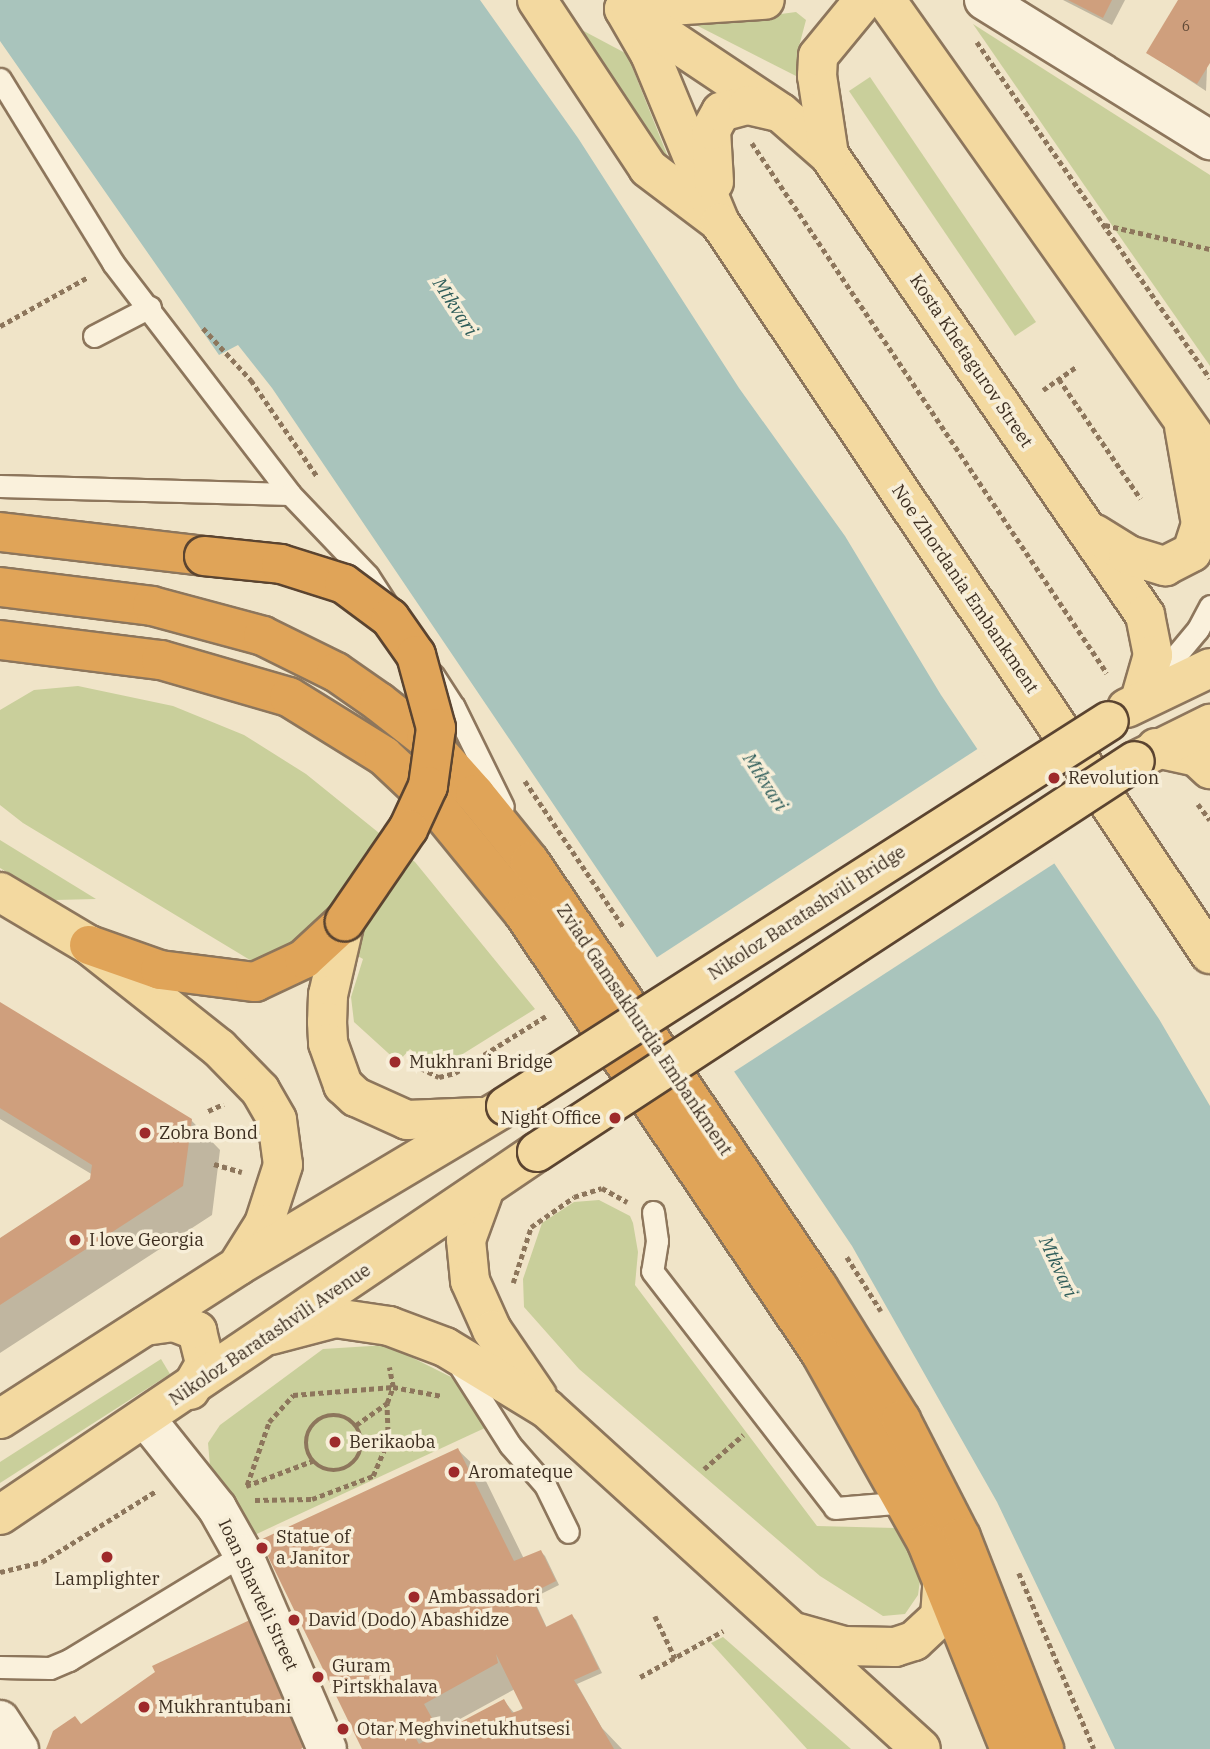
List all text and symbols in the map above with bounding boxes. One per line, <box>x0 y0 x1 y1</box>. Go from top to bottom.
house number: 6 <box>1182 18 1190 34</box>
street label: Kosta Khetagurov Street <box>905 270 1037 452</box>
water label: Mtkvari <box>428 274 482 340</box>
street label: Noe Zhordania Embankment <box>887 481 1043 697</box>
water label: Mtkvari <box>738 749 792 815</box>
place label: Revolution <box>1068 767 1159 789</box>
marker: Revolution <box>1046 770 1062 786</box>
street label: Nikoloz Baratashvili Bridge <box>704 841 910 985</box>
street label: Zviad Gamsakhurdia Embankment <box>552 900 736 1160</box>
place label: Mukhrani Bridge <box>409 1051 553 1073</box>
marker: Mukhrani Bridge <box>387 1054 403 1070</box>
place label: Night Office <box>501 1107 601 1129</box>
marker: Night Office <box>607 1110 623 1126</box>
place label: Zobra Bond <box>159 1122 258 1144</box>
marker: Zobra Bond <box>137 1125 153 1141</box>
place label: I love Georgia <box>89 1229 204 1251</box>
marker: I love Georgia <box>67 1232 83 1248</box>
water label: Mtkvari <box>1034 1233 1082 1301</box>
street label: Nikoloz Baratashvili Avenue <box>165 1259 375 1411</box>
place label: Berikaoba <box>349 1431 436 1453</box>
marker: Berikaoba <box>327 1434 343 1450</box>
place label: Aromateque <box>468 1461 573 1483</box>
marker: Aromateque <box>446 1464 462 1480</box>
street label: Ioan Shavteli Street <box>213 1516 303 1674</box>
place label: Statue of a Janitor <box>276 1527 350 1570</box>
marker: Statue of a Janitor <box>254 1540 270 1556</box>
marker: Lamplighter <box>99 1549 115 1565</box>
place label: Lamplighter <box>55 1568 159 1590</box>
place label: Ambassadori <box>428 1586 540 1608</box>
marker: Ambassadori <box>406 1589 422 1605</box>
place label: David (Dodo) Abashidze <box>308 1609 509 1631</box>
marker: David (Dodo) Abashidze <box>286 1612 302 1628</box>
place label: Guram Pirtskhalava <box>332 1656 438 1698</box>
marker: Guram Pirtskhalava <box>310 1669 326 1685</box>
place label: Mukhrantubani <box>158 1696 291 1718</box>
marker: Mukhrantubani <box>136 1699 152 1715</box>
place label: Otar Meghvinetukhutsesi <box>357 1718 570 1740</box>
marker: Otar Meghvinetukhutsesi <box>335 1721 351 1737</box>

